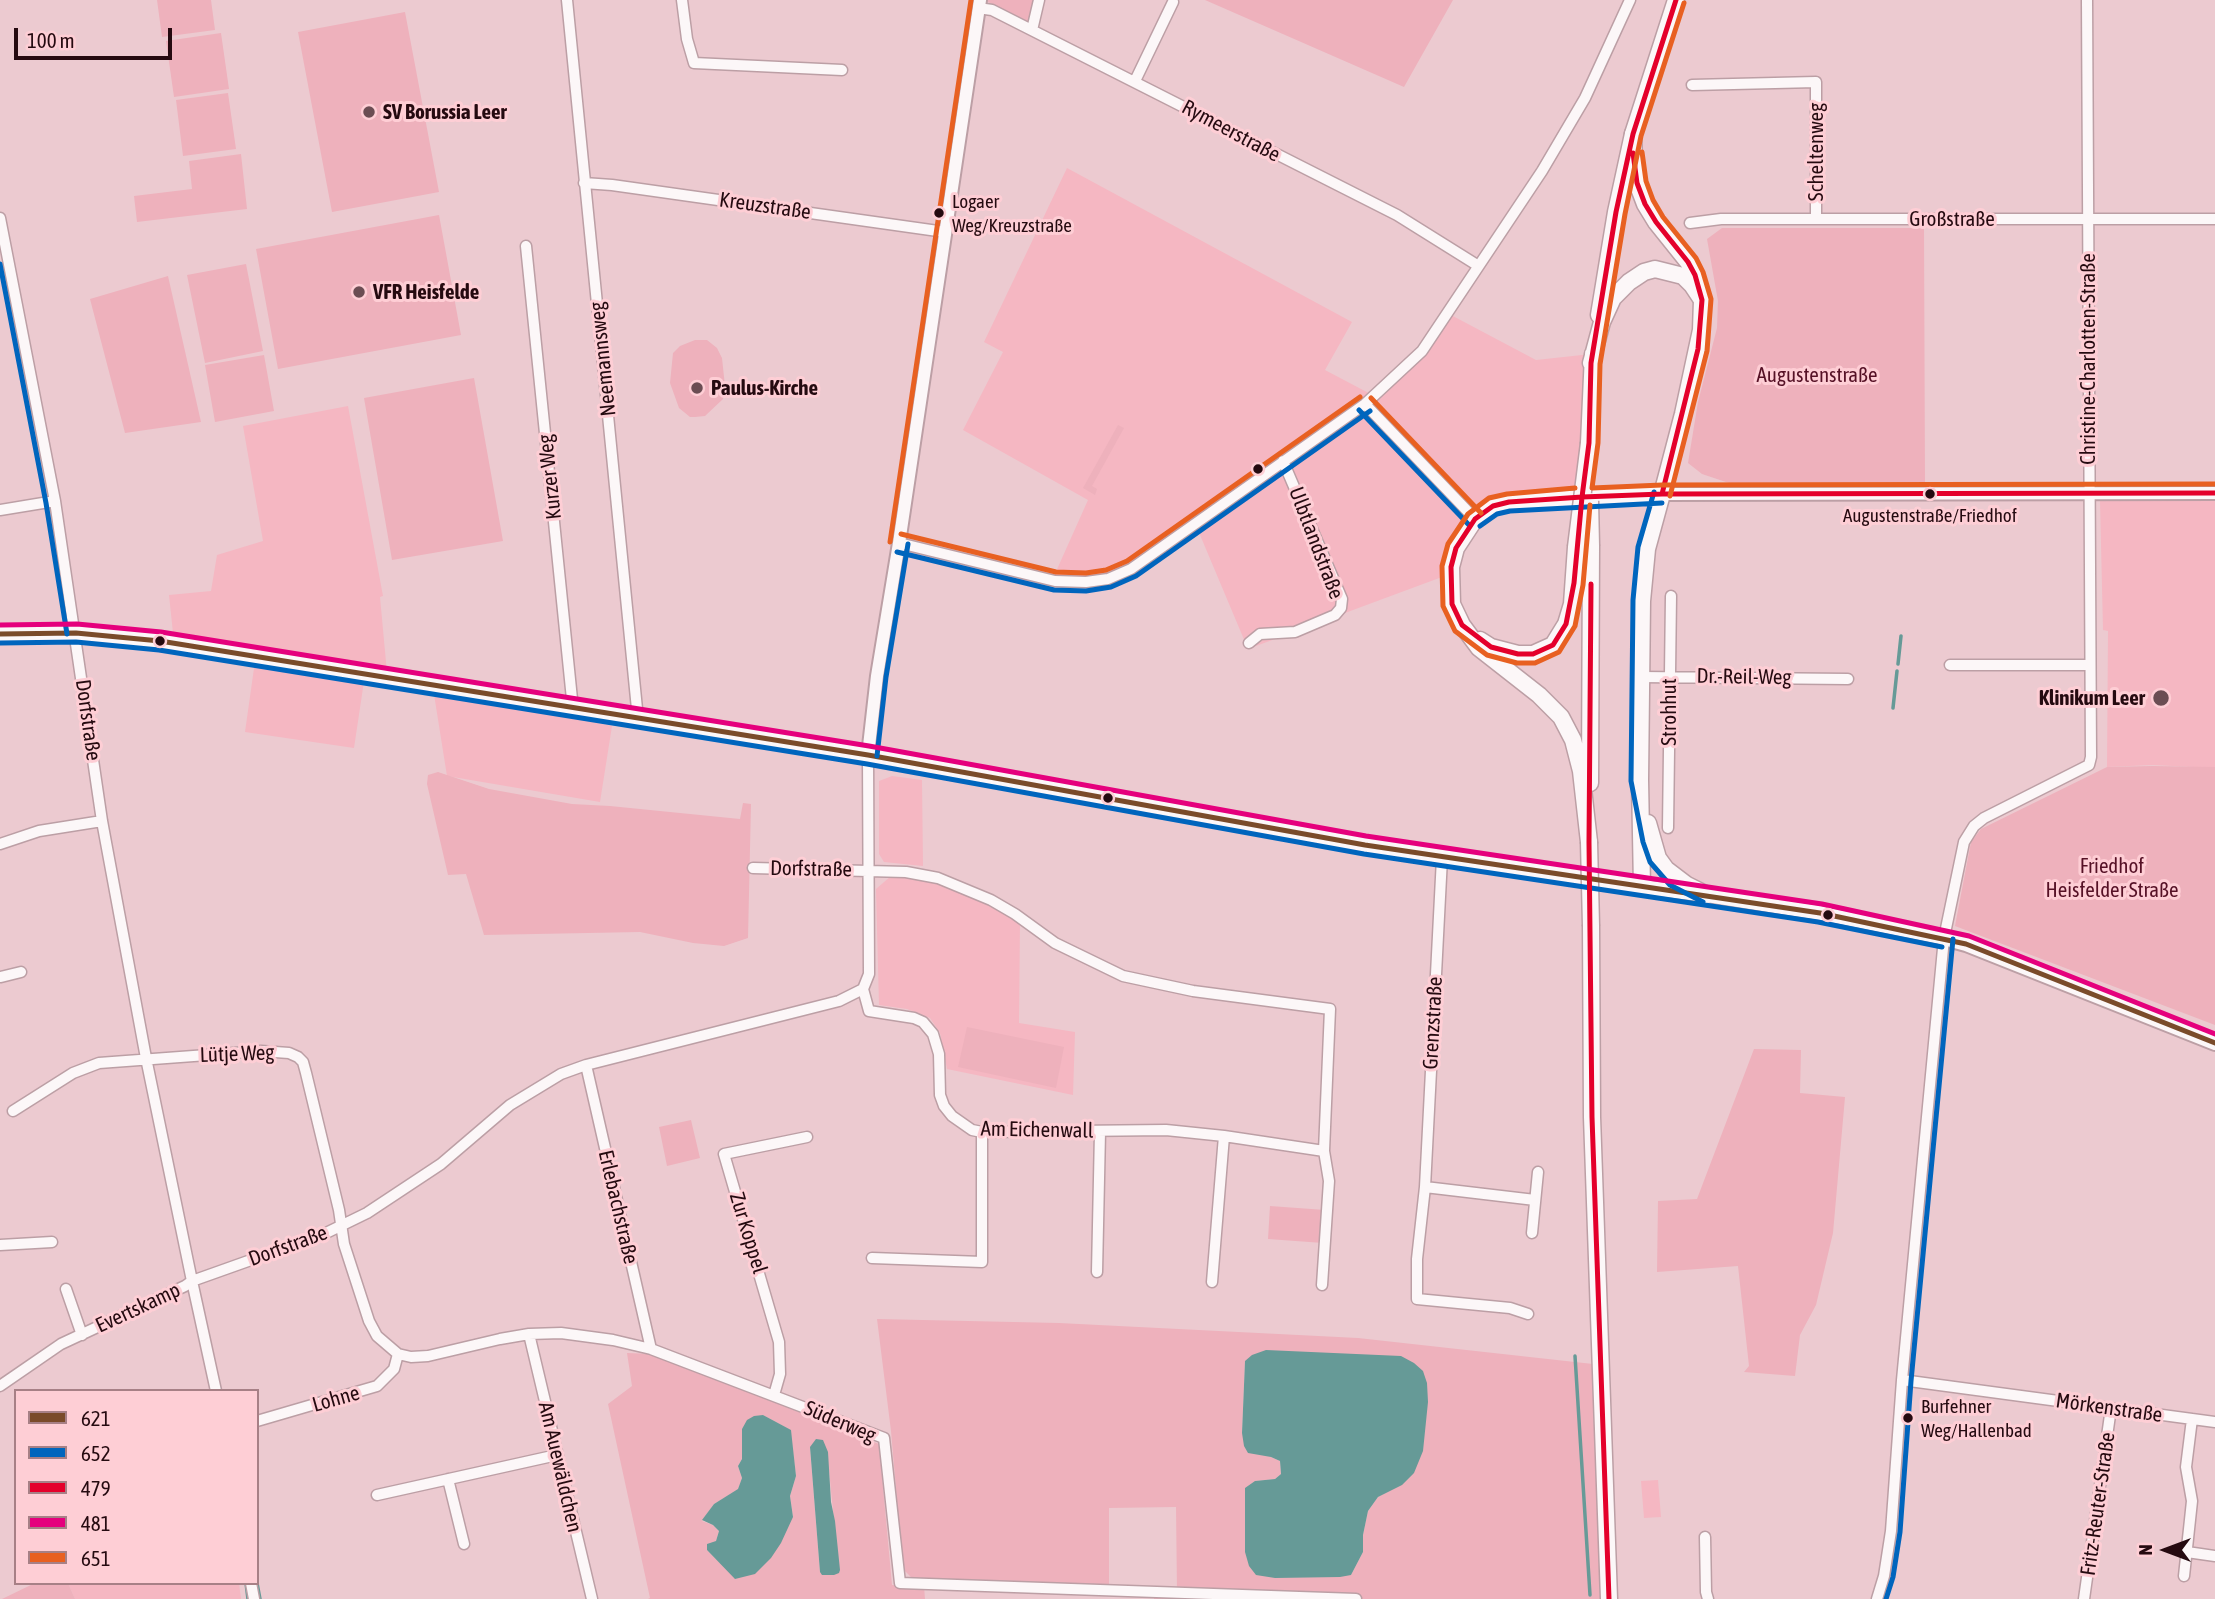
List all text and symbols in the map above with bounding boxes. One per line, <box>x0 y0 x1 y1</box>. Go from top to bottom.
scale bar <box>18 14 175 58</box>
text: 100 m <box>27 28 75 52</box>
street label: Rymeerstraße <box>1177 95 1285 167</box>
place label: SV Borussia Leer <box>383 99 507 125</box>
street label: Scheltenweg <box>1803 103 1829 201</box>
marker: SV Borussia Leer <box>361 104 377 120</box>
street label: Kreuzstraße <box>718 187 812 225</box>
place label: Logaer Weg/Kreuzstraße <box>952 191 1072 235</box>
marker: Logaer Weg/Kreuzstraße <box>932 206 946 220</box>
street label: Großstraße <box>1909 206 1995 232</box>
street label: Christine-Charlotten-Straße <box>2075 253 2101 465</box>
place label: VFR Heisfelde <box>373 279 479 305</box>
marker: VFR Heisfelde <box>351 284 367 300</box>
street label: Neemannsweg <box>584 301 622 417</box>
park label: Augustenstraße <box>1757 362 1877 388</box>
place label: Paulus-Kirche <box>711 375 818 401</box>
marker: Paulus-Kirche <box>689 380 705 396</box>
street label: Kurzer Weg <box>533 433 567 521</box>
unlabelled marker <box>1251 462 1265 476</box>
street label: Ulbtlandstraße <box>1283 483 1349 603</box>
marker: Augustenstraße/Friedhof <box>1923 487 1937 501</box>
place label: Augustenstraße/Friedhof <box>1843 505 2017 527</box>
unlabelled marker <box>153 634 167 648</box>
street label: Dr.-Reil-Weg <box>1696 664 1792 690</box>
street label: Dorfstraße <box>70 678 106 762</box>
street label: Strohhut <box>1656 678 1682 746</box>
place label: Klinikum Leer <box>2039 685 2145 711</box>
marker: Klinikum Leer <box>2151 688 2171 708</box>
unlabelled marker <box>1101 791 1115 805</box>
park label: Friedhof Heisfelder Straße <box>2045 853 2179 903</box>
street label: Dorfstraße <box>770 856 852 882</box>
unlabelled marker <box>1821 908 1835 922</box>
street label: Grenzstraße <box>1418 976 1448 1070</box>
street label: Lütje Weg <box>199 1040 275 1068</box>
street label: Am Eichenwall <box>980 1116 1094 1144</box>
street label: Erlebachstraße <box>593 1148 643 1266</box>
street label: Zur Koppel <box>724 1189 772 1277</box>
street label: Dorfstraße <box>245 1220 331 1272</box>
street label: Evertskamp <box>92 1277 184 1339</box>
street label: Lohne <box>310 1380 362 1418</box>
street label: Mörkenstraße <box>2054 1388 2164 1428</box>
legend <box>14 1389 259 1585</box>
street label: Süderweg <box>800 1396 880 1448</box>
place label: Burfehner Weg/Hallenbad <box>1921 1396 2032 1440</box>
street label: Am Auewäldchen <box>533 1399 587 1535</box>
text: 621 <box>81 1406 111 1430</box>
marker: Burfehner Weg/Hallenbad <box>1901 1411 1915 1425</box>
street label: Fritz-Reuter-Straße <box>2075 1431 2121 1577</box>
text: 652 <box>81 1441 111 1465</box>
text: 479 <box>81 1476 111 1500</box>
text: 481 <box>81 1511 111 1535</box>
north arrow <box>2131 1515 2201 1585</box>
text: N <box>2134 1544 2156 1556</box>
text: 651 <box>81 1546 111 1570</box>

